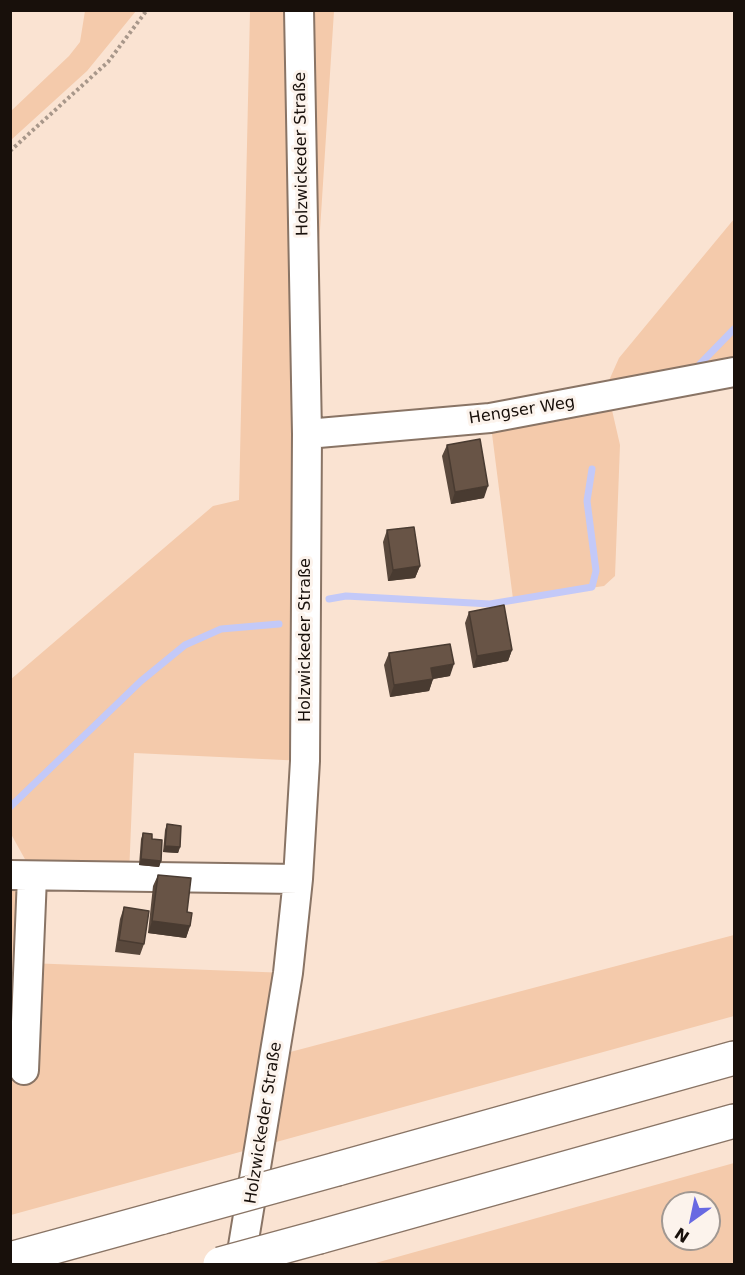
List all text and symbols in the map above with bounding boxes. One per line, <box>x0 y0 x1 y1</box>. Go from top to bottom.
street label: Holzwickeder Straße <box>291 72 313 236</box>
street label: Hengser Weg <box>468 393 576 429</box>
street label: Holzwickeder Straße <box>296 558 316 722</box>
street label: Holzwickeder Straße <box>242 1041 286 1205</box>
north arrow <box>661 1191 721 1251</box>
text: N <box>671 1223 693 1246</box>

